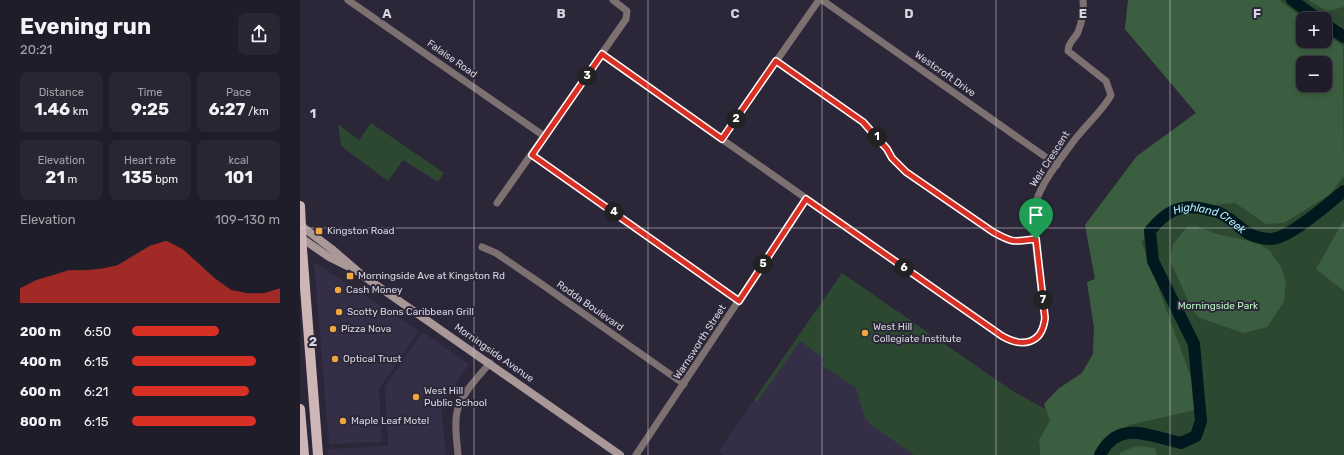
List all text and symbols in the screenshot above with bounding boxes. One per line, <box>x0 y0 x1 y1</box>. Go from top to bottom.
text: A <box>382 6 392 21</box>
text: B <box>556 6 566 21</box>
text: C <box>730 6 740 21</box>
text: D <box>904 6 914 21</box>
text: E <box>1079 6 1087 21</box>
text: F <box>1253 6 1261 21</box>
map controls <box>1296 12 1332 92</box>
button: + <box>1296 12 1332 48</box>
text: Evening run <box>20 13 151 40</box>
button: share <box>238 13 280 55</box>
street label: Falaise Road <box>425 37 479 81</box>
text: 20:21 <box>20 42 52 57</box>
street label: Westcroft Drive <box>912 49 978 100</box>
button: − <box>1296 56 1332 92</box>
pin: 3 <box>577 66 597 86</box>
text: 3 <box>583 69 591 82</box>
text: Distance <box>39 86 84 99</box>
text: Time <box>138 86 162 99</box>
text: Pace <box>226 86 251 99</box>
text: 1.46 <box>34 99 70 119</box>
text: 9:25 <box>131 99 169 119</box>
text: 6:27 <box>209 99 245 119</box>
text: km <box>70 105 88 118</box>
text: /km <box>245 105 269 118</box>
text: 1 <box>310 106 316 121</box>
pin: 2 <box>726 109 746 129</box>
text: 2 <box>732 112 740 125</box>
pin: 1 <box>867 127 887 147</box>
street label: Weir Crescent <box>1028 129 1072 189</box>
text: 1 <box>874 130 880 143</box>
text: Elevation <box>38 154 85 167</box>
text: Heart rate <box>124 154 176 167</box>
text: kcal <box>229 154 249 167</box>
text: 21 <box>45 167 65 187</box>
text: 135 <box>122 167 153 187</box>
text: 101 <box>224 167 253 187</box>
text: m <box>65 173 77 186</box>
text: bpm <box>153 173 178 186</box>
pin <box>1019 198 1053 239</box>
water label: Highland Creek <box>1171 201 1249 236</box>
pin: 4 <box>604 202 624 222</box>
icon: arrive <box>1025 204 1047 226</box>
text: 4 <box>610 205 618 218</box>
text: Elevation <box>20 212 76 227</box>
text: 109–130 m <box>215 212 280 227</box>
place label: Kingston Road <box>327 225 394 237</box>
marker: Kingston Road <box>314 226 324 236</box>
pin: 5 <box>753 254 773 274</box>
text: 5 <box>759 257 767 270</box>
pin: 6 <box>894 258 914 278</box>
text: 6 <box>900 261 908 274</box>
place label: Morningside Ave at Kingston Rd <box>358 270 505 282</box>
marker: Morningside Ave at Kingston Rd <box>345 271 355 281</box>
street label: Rodda Boulevard <box>554 278 626 334</box>
place label: Cash Money <box>346 284 403 296</box>
marker: Cash Money <box>333 285 343 295</box>
pin: 7 <box>1033 290 1053 310</box>
text: 7 <box>1040 293 1046 306</box>
park label: Morningside Park <box>1178 300 1259 312</box>
street label: Warnsworth Street <box>671 302 729 382</box>
place label: Scotty Bons Caribbean Grill <box>347 306 474 318</box>
marker: Scotty Bons Caribbean Grill <box>334 307 344 317</box>
street label: Morningside Avenue <box>452 321 536 385</box>
place label: West Hill Collegiate Institute <box>873 321 962 345</box>
place label: Pizza Nova <box>341 323 391 335</box>
text: 200 m <box>20 324 61 339</box>
text: 6:50 <box>84 324 111 339</box>
marker: Pizza Nova <box>328 324 338 334</box>
marker: West Hill Collegiate Institute <box>860 328 870 338</box>
text: 2 <box>309 334 317 349</box>
place label: Optical Trust <box>343 353 402 365</box>
text: 400 m <box>20 354 61 369</box>
text: 6:15 <box>84 354 108 369</box>
marker: Optical Trust <box>330 354 340 364</box>
text: 600 m <box>20 384 61 399</box>
text: 6:21 <box>84 384 108 399</box>
place label: West Hill Public School <box>424 385 487 409</box>
marker: West Hill Public School <box>411 392 421 402</box>
text: 800 m <box>20 414 61 429</box>
text: 6:15 <box>84 414 108 429</box>
place label: Maple Leaf Motel <box>351 415 429 427</box>
marker: Maple Leaf Motel <box>338 416 348 426</box>

